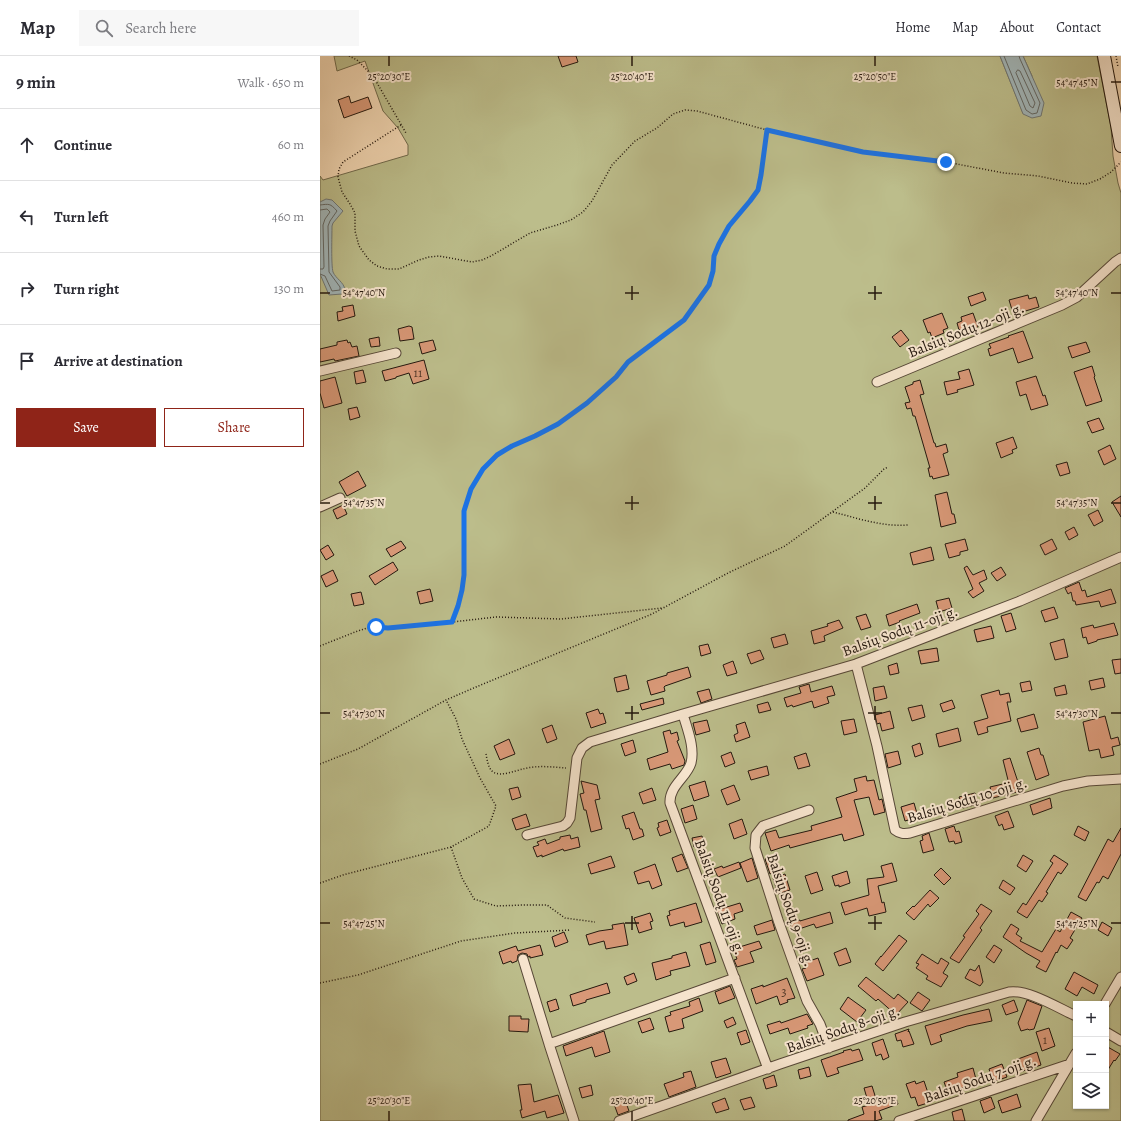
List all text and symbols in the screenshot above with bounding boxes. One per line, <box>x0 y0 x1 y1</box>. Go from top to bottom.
search box <box>79 10 359 46</box>
text: Map <box>20 15 55 41</box>
icon: search <box>93 17 115 39</box>
text: Search here <box>125 18 197 38</box>
text: Home <box>895 18 930 37</box>
text: Map <box>952 18 978 37</box>
text: About <box>1000 18 1034 37</box>
text: Contact <box>1056 18 1101 37</box>
text: 25°20'30"E <box>368 70 410 83</box>
text: 25°20'40"E <box>611 70 653 83</box>
text: 25°20'50"E <box>854 70 896 83</box>
text: 9 min <box>16 71 56 94</box>
text: Walk · 650 m <box>238 74 304 91</box>
text: 54°47'45"N <box>1056 76 1098 89</box>
icon: ahead <box>16 134 38 156</box>
text: Continue <box>54 135 112 155</box>
text: 60 m <box>278 136 304 153</box>
route end <box>937 153 955 171</box>
icon: left <box>16 206 38 228</box>
text: Turn left <box>54 207 109 227</box>
text: 460 m <box>272 208 304 225</box>
icon: right <box>16 278 38 300</box>
text: Turn right <box>54 279 119 299</box>
text: 130 m <box>274 280 304 297</box>
text: 54°47'40"N <box>343 286 385 299</box>
text: 54°47'40"N <box>1056 286 1098 299</box>
street label: Balsių Sodų 12-oji g. <box>905 298 1027 362</box>
icon: arrive <box>16 350 38 372</box>
text: Arrive at destination <box>54 351 183 371</box>
house number: 11 <box>414 364 423 381</box>
button: Save <box>16 408 156 447</box>
button: Share <box>164 408 304 447</box>
text: 54°47'35"N <box>344 496 384 509</box>
text: 54°47'35"N <box>1057 496 1097 509</box>
street label: Balsių Sodų 11-oji g. <box>839 601 961 661</box>
route start <box>367 618 385 636</box>
text: 54°47'30"N <box>343 707 385 720</box>
text: 54°47'30"N <box>1056 707 1098 720</box>
street label: Balsių Sodų 10-oji g. <box>905 772 1029 828</box>
street label: Balsių Sodų 11-oji g. <box>690 836 750 958</box>
street label: Balsių Sodų 9-oji g. <box>762 851 820 969</box>
text: 54°47'25"N <box>343 917 385 930</box>
text: 54°47'25"N <box>1056 917 1098 930</box>
house number: 3 <box>781 983 787 1000</box>
street label: Balsių Sodų 8-oji g. <box>784 1000 902 1058</box>
map controls <box>1073 1001 1109 1109</box>
button: + <box>1073 1001 1109 1037</box>
house number: 1 <box>1043 1031 1048 1048</box>
button: − <box>1073 1037 1109 1073</box>
street label: Balsių Sodų 7-oji g. <box>921 1050 1039 1108</box>
button: layers <box>1073 1073 1109 1109</box>
text: 25°20'30"E <box>368 1094 410 1107</box>
text: 25°20'40"E <box>611 1094 653 1107</box>
text: 25°20'50"E <box>854 1094 896 1107</box>

